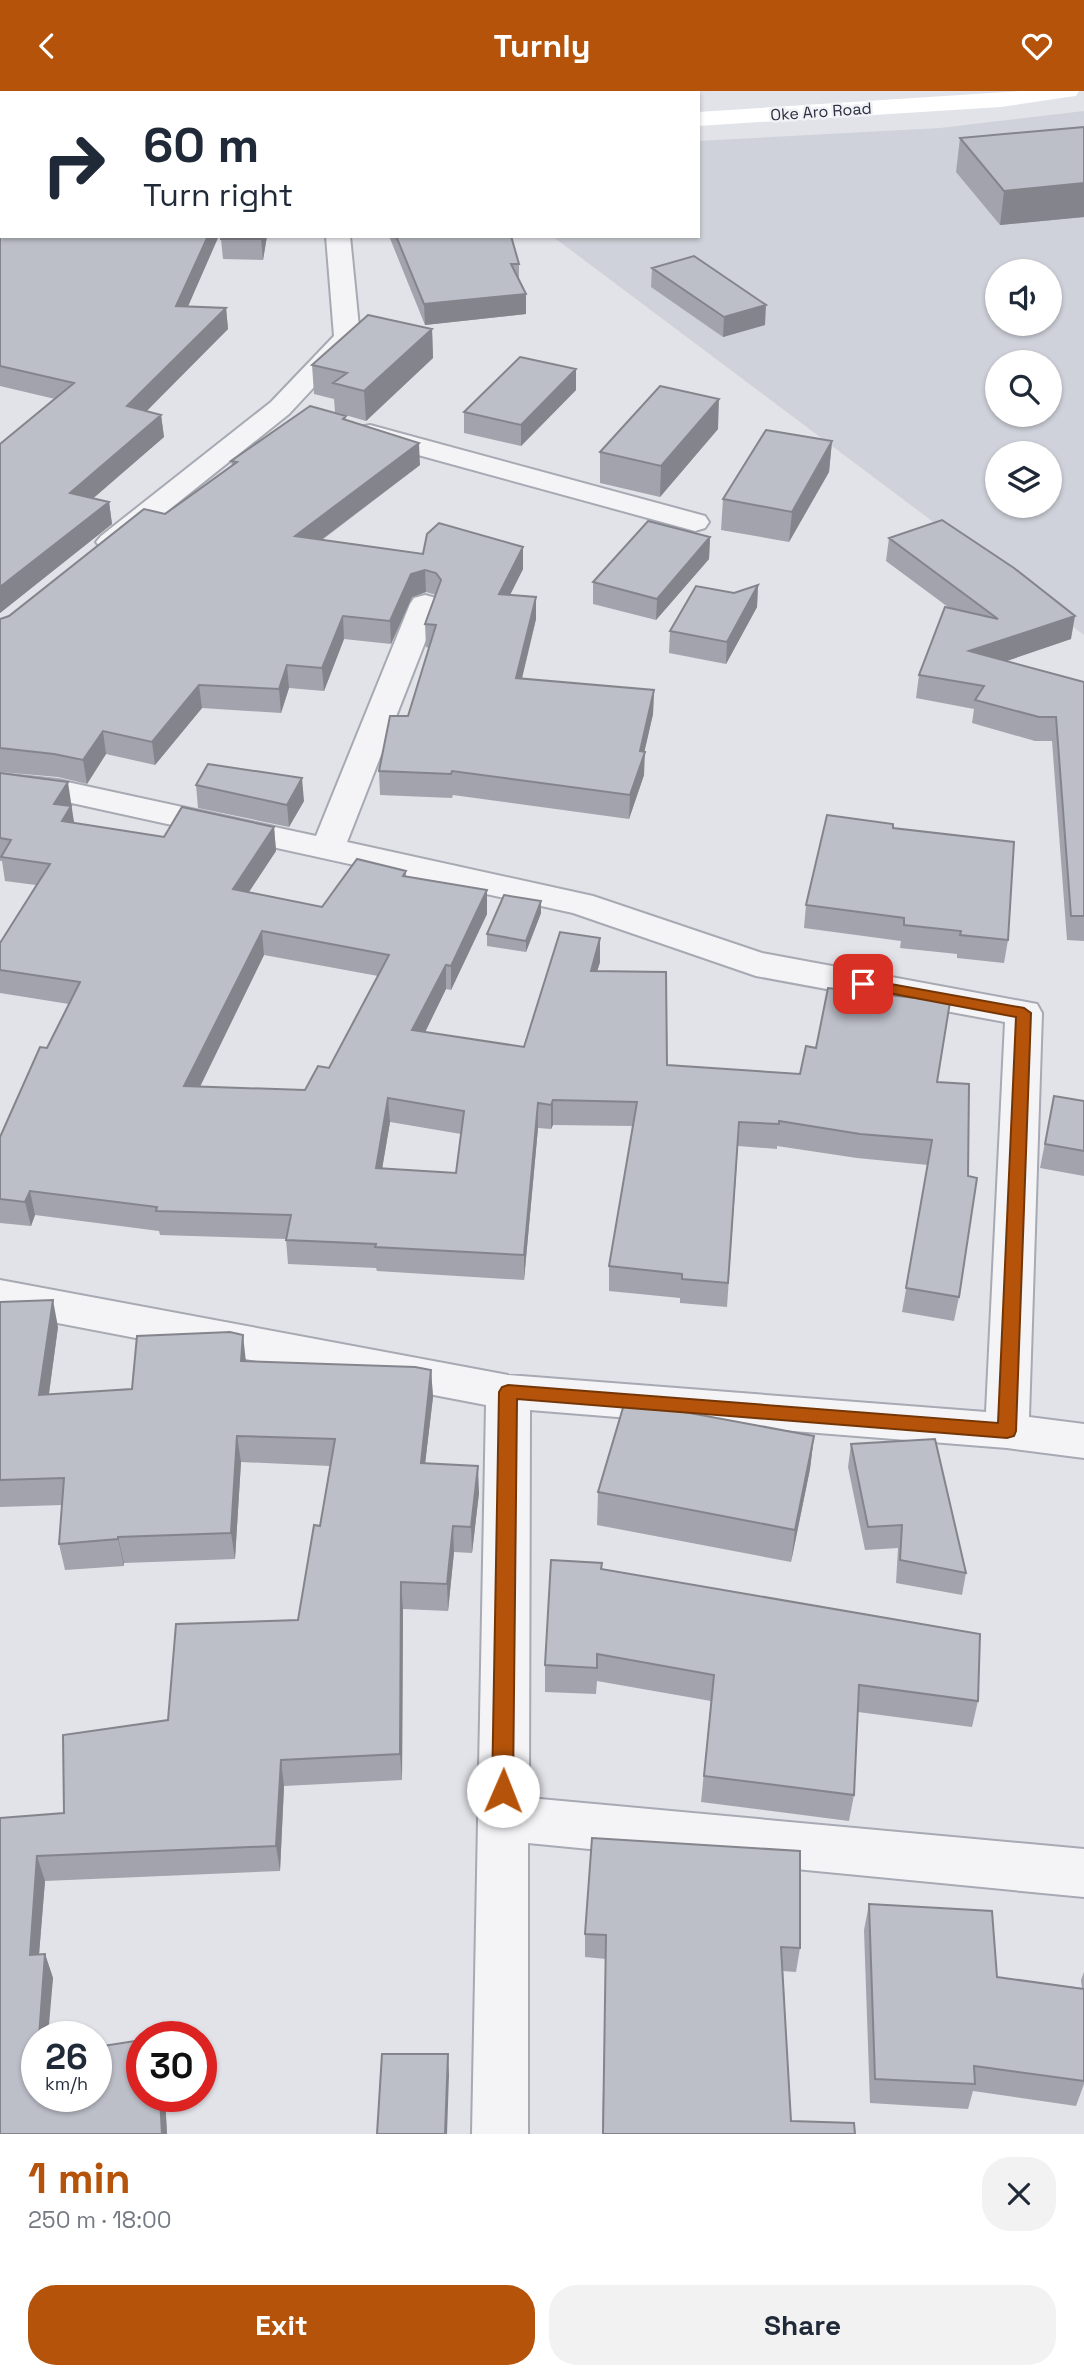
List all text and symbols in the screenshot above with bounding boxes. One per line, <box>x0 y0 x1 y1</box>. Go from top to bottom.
text: Turnly <box>494 26 590 66</box>
icon: back <box>28 27 66 65</box>
icon: heart <box>1018 27 1056 65</box>
street label: Oke Aro Road <box>770 97 872 126</box>
text: 60 m <box>143 114 259 176</box>
icon: right <box>28 119 119 210</box>
text: Turn right <box>143 175 293 215</box>
map controls <box>985 259 1062 518</box>
button: sound <box>985 259 1062 336</box>
button: search <box>985 350 1062 427</box>
button: layers <box>985 441 1062 518</box>
pin <box>833 954 893 1014</box>
icon: arrive <box>844 965 882 1003</box>
position arrow <box>466 1754 540 1828</box>
speed limit sign: 30 <box>126 2021 217 2112</box>
text: 26 <box>45 2035 88 2079</box>
text: km/h <box>45 2072 88 2095</box>
text: 1 min <box>28 2152 131 2205</box>
button: close <box>982 2157 1056 2231</box>
text: 250 m · 18:00 <box>28 2205 171 2235</box>
button: Exit <box>28 2285 535 2365</box>
button: Share <box>549 2285 1056 2365</box>

